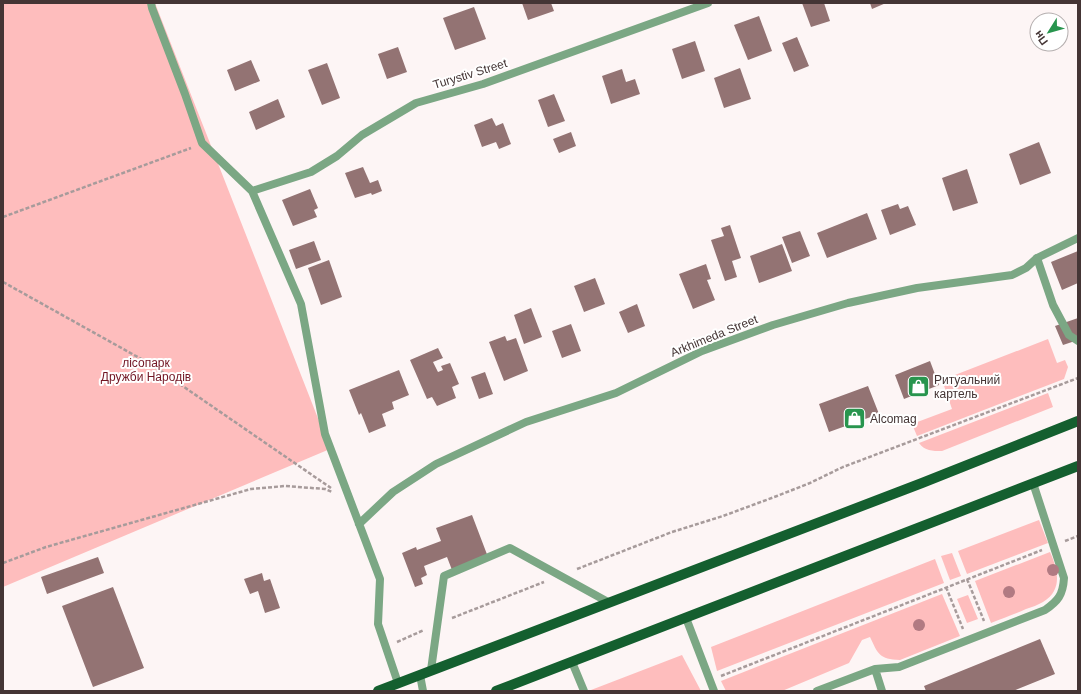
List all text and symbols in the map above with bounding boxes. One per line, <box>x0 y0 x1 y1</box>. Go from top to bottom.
north arrow <box>1029 12 1069 52</box>
text: Пн <box>1032 29 1050 47</box>
street label: Turystiv Street <box>431 56 509 92</box>
street label: Arkhimeda Street <box>668 312 760 360</box>
park label: лісопарк Дружби Народів <box>101 356 191 384</box>
place label: Ритуальний картель <box>934 373 1000 401</box>
shop icon: Ритуальний картель <box>905 374 931 400</box>
shop icon: Alcomag <box>842 406 868 432</box>
place label: Alcomag <box>870 412 917 426</box>

